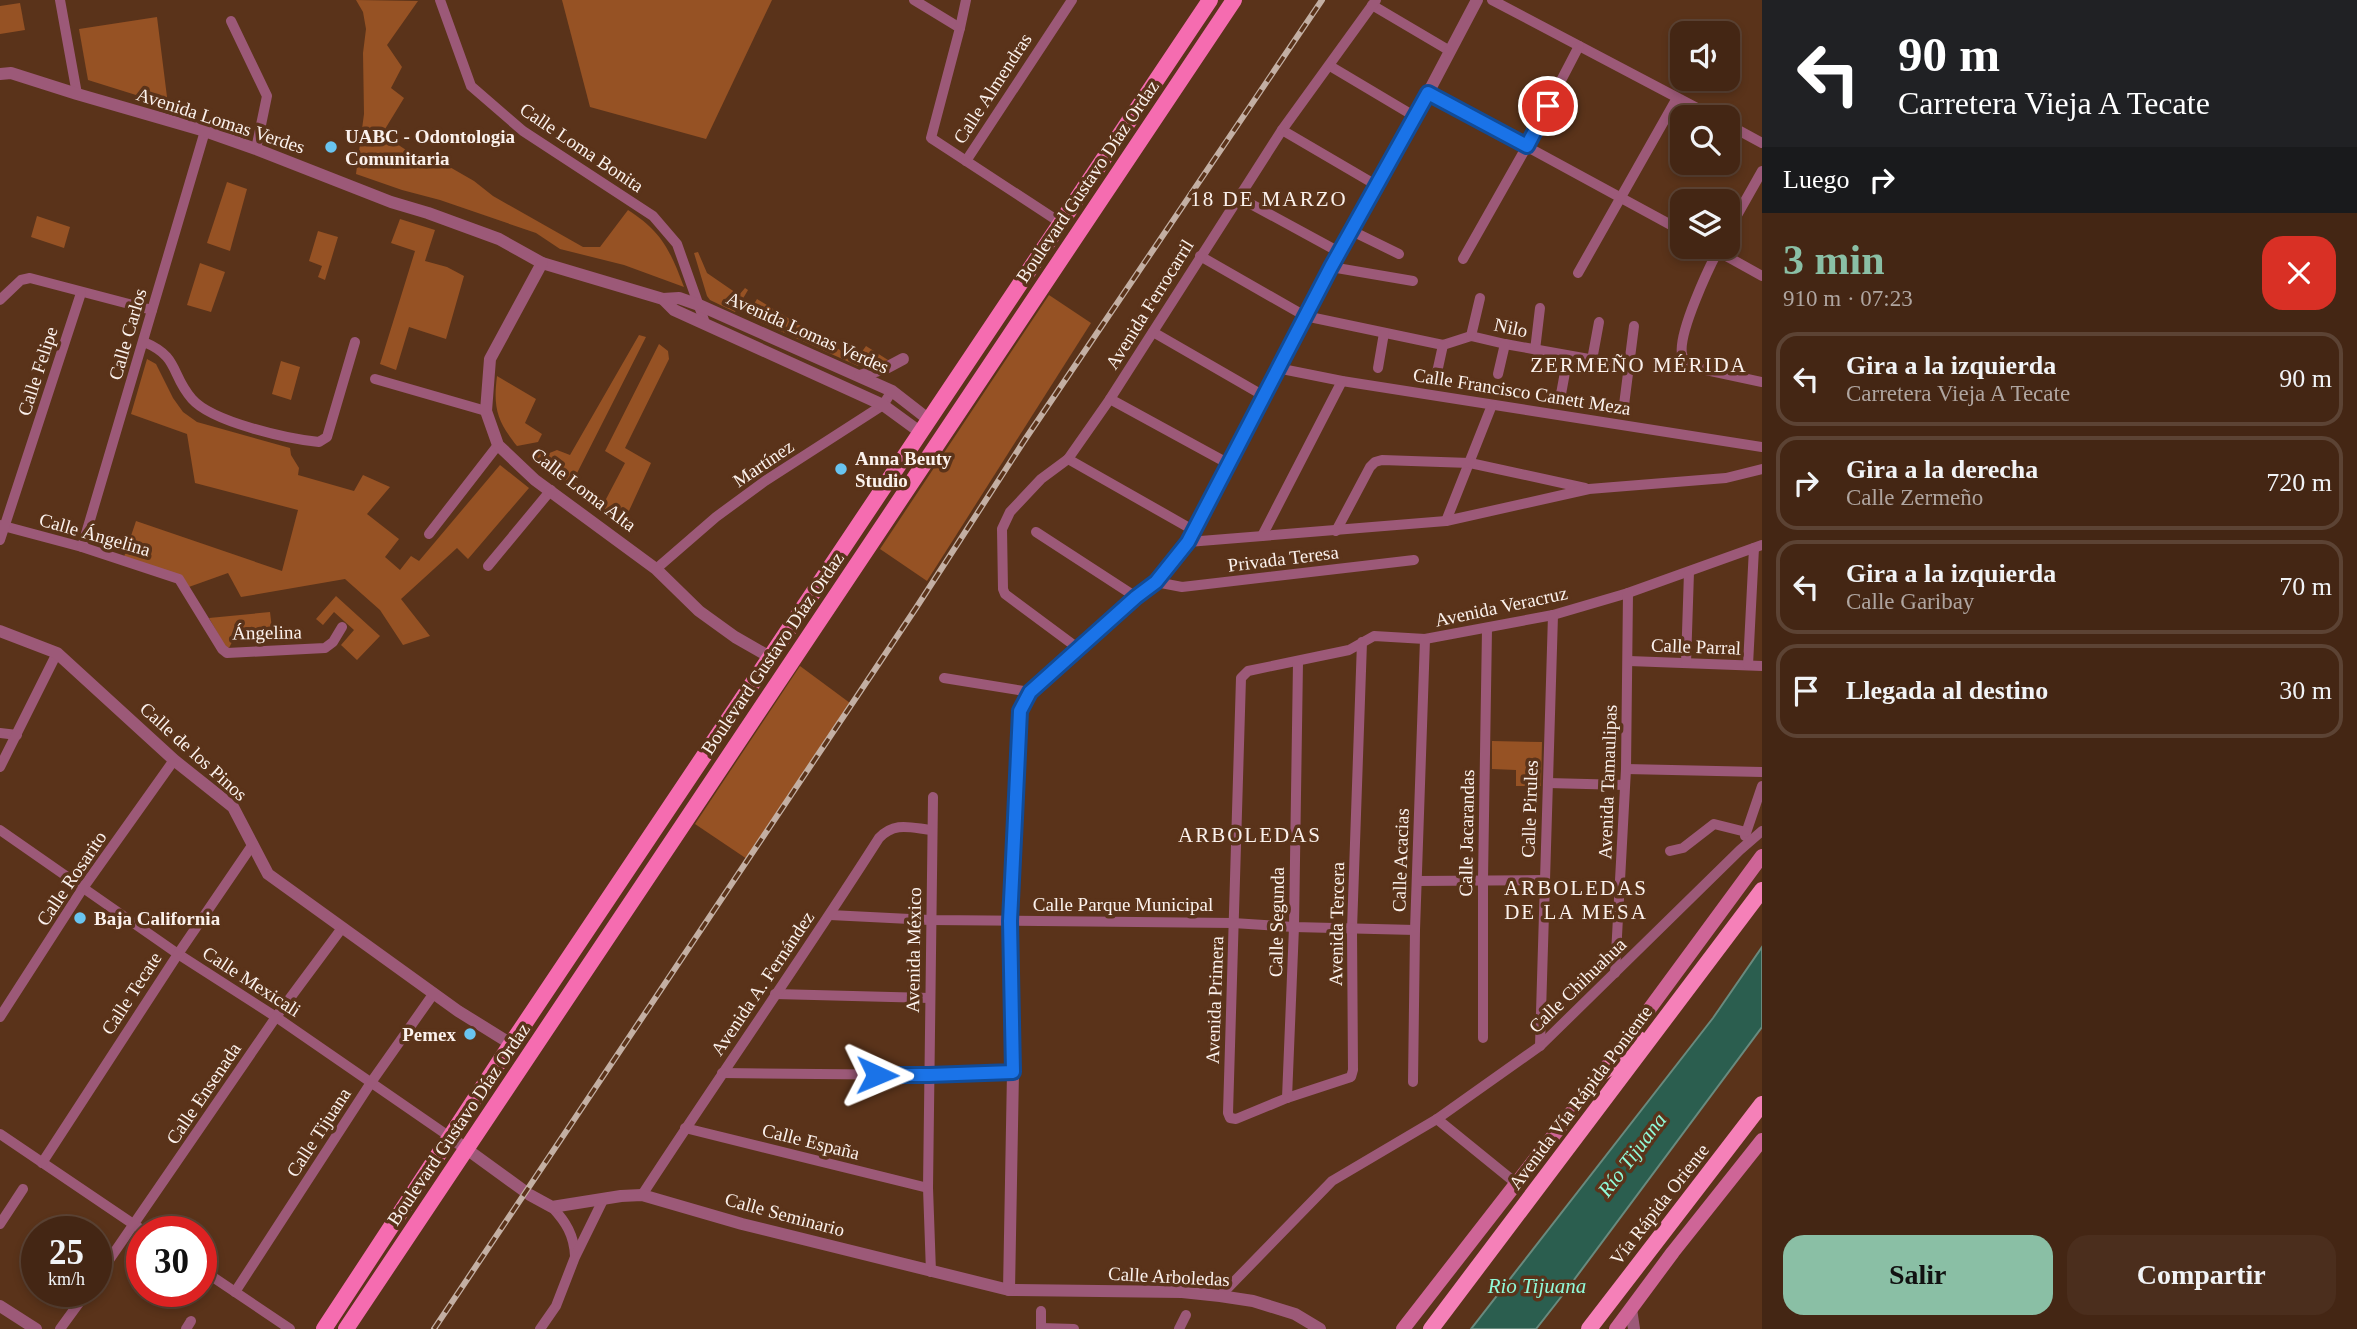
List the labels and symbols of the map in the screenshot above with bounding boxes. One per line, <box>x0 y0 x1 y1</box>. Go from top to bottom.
street label: Calle Almendras <box>949 29 1036 147</box>
street label: Boulevard Gustavo Díaz Ordaz <box>1012 76 1163 286</box>
pin <box>1518 76 1578 136</box>
street label: Avenida Lomas Verdes <box>134 83 308 158</box>
street label: Calle Loma Bonita <box>516 98 648 197</box>
place label: UABC - Odontologia Comunitaria <box>345 126 515 169</box>
marker: UABC - Odontologia Comunitaria <box>323 139 339 155</box>
district label: 18 DE MARZO <box>1190 187 1348 211</box>
street label: Avenida Ferrocarril <box>1101 236 1198 373</box>
street label: Calle Carlos <box>104 286 151 382</box>
street label: Avenida Lomas Verdes <box>723 287 892 378</box>
street label: Nilo <box>1492 314 1530 341</box>
street label: Calle Felipe <box>13 324 62 418</box>
district label: ZERMEÑO MÉRIDA <box>1530 353 1748 377</box>
street label: Calle Francisco Canett Meza <box>1412 364 1633 419</box>
street label: Martínez <box>729 436 798 491</box>
street label: Calle Loma Alta <box>527 443 641 536</box>
place label: Anna Beuty Studio <box>855 448 952 491</box>
marker: Anna Beuty Studio <box>833 461 849 477</box>
street label: Calle Ángelina <box>37 509 153 561</box>
street label: Privada Teresa <box>1226 541 1340 576</box>
street label: Boulevard Gustavo Díaz Ordaz <box>697 548 848 758</box>
street label: Avenida Veracruz <box>1433 582 1569 631</box>
street label: Ángelina <box>232 621 303 644</box>
street label: Calle Parral <box>1651 634 1741 659</box>
street label: Calle de los Pinos <box>136 698 251 805</box>
street label: Avenida Tamaulipas <box>1594 704 1621 860</box>
street label: Calle Pirules <box>1517 760 1542 858</box>
street label: Calle Jacarandas <box>1455 769 1478 897</box>
street label: Calle Acacias <box>1388 808 1413 912</box>
district label: ARBOLEDAS <box>1178 823 1322 847</box>
street label: Calle Rosarito <box>32 827 111 929</box>
street label: Avenida Tercera <box>1325 861 1348 986</box>
street label: Calle Segunda <box>1265 866 1288 977</box>
district label: ARBOLEDAS DE LA MESA <box>1504 876 1648 924</box>
street label: Avenida México <box>902 887 925 1013</box>
street label: Calle Parque Municipal <box>1033 894 1213 915</box>
street label: Avenida A. Fernández <box>706 907 818 1059</box>
place label: Baja California <box>94 908 221 929</box>
marker: Baja California <box>72 910 88 926</box>
street label: Calle Chihuahua <box>1524 933 1631 1037</box>
street label: Avenida Primera <box>1202 935 1227 1064</box>
street label: Calle Mexicali <box>199 942 305 1021</box>
street label: Calle Tecate <box>97 948 166 1038</box>
street label: Avenida Vía Rápida Poniente <box>1504 1001 1656 1193</box>
street label: Boulevard Gustavo Díaz Ordaz <box>383 1019 534 1229</box>
place label: Pemex <box>402 1024 456 1045</box>
marker: Pemex <box>462 1026 478 1042</box>
street label: Calle Ensenada <box>162 1038 245 1148</box>
position arrow <box>840 1038 914 1112</box>
street label: Calle Tijuana <box>282 1083 355 1181</box>
water label: Río Tijuana <box>1592 1108 1671 1202</box>
street label: Calle España <box>760 1119 862 1164</box>
street label: Vía Rápida Oriente <box>1606 1140 1713 1269</box>
street label: Calle Seminario <box>723 1188 847 1241</box>
speed limit sign: 30 <box>126 1216 217 1307</box>
street label: Calle Arboledas <box>1108 1263 1230 1290</box>
water label: Rio Tijuana <box>1487 1274 1586 1298</box>

